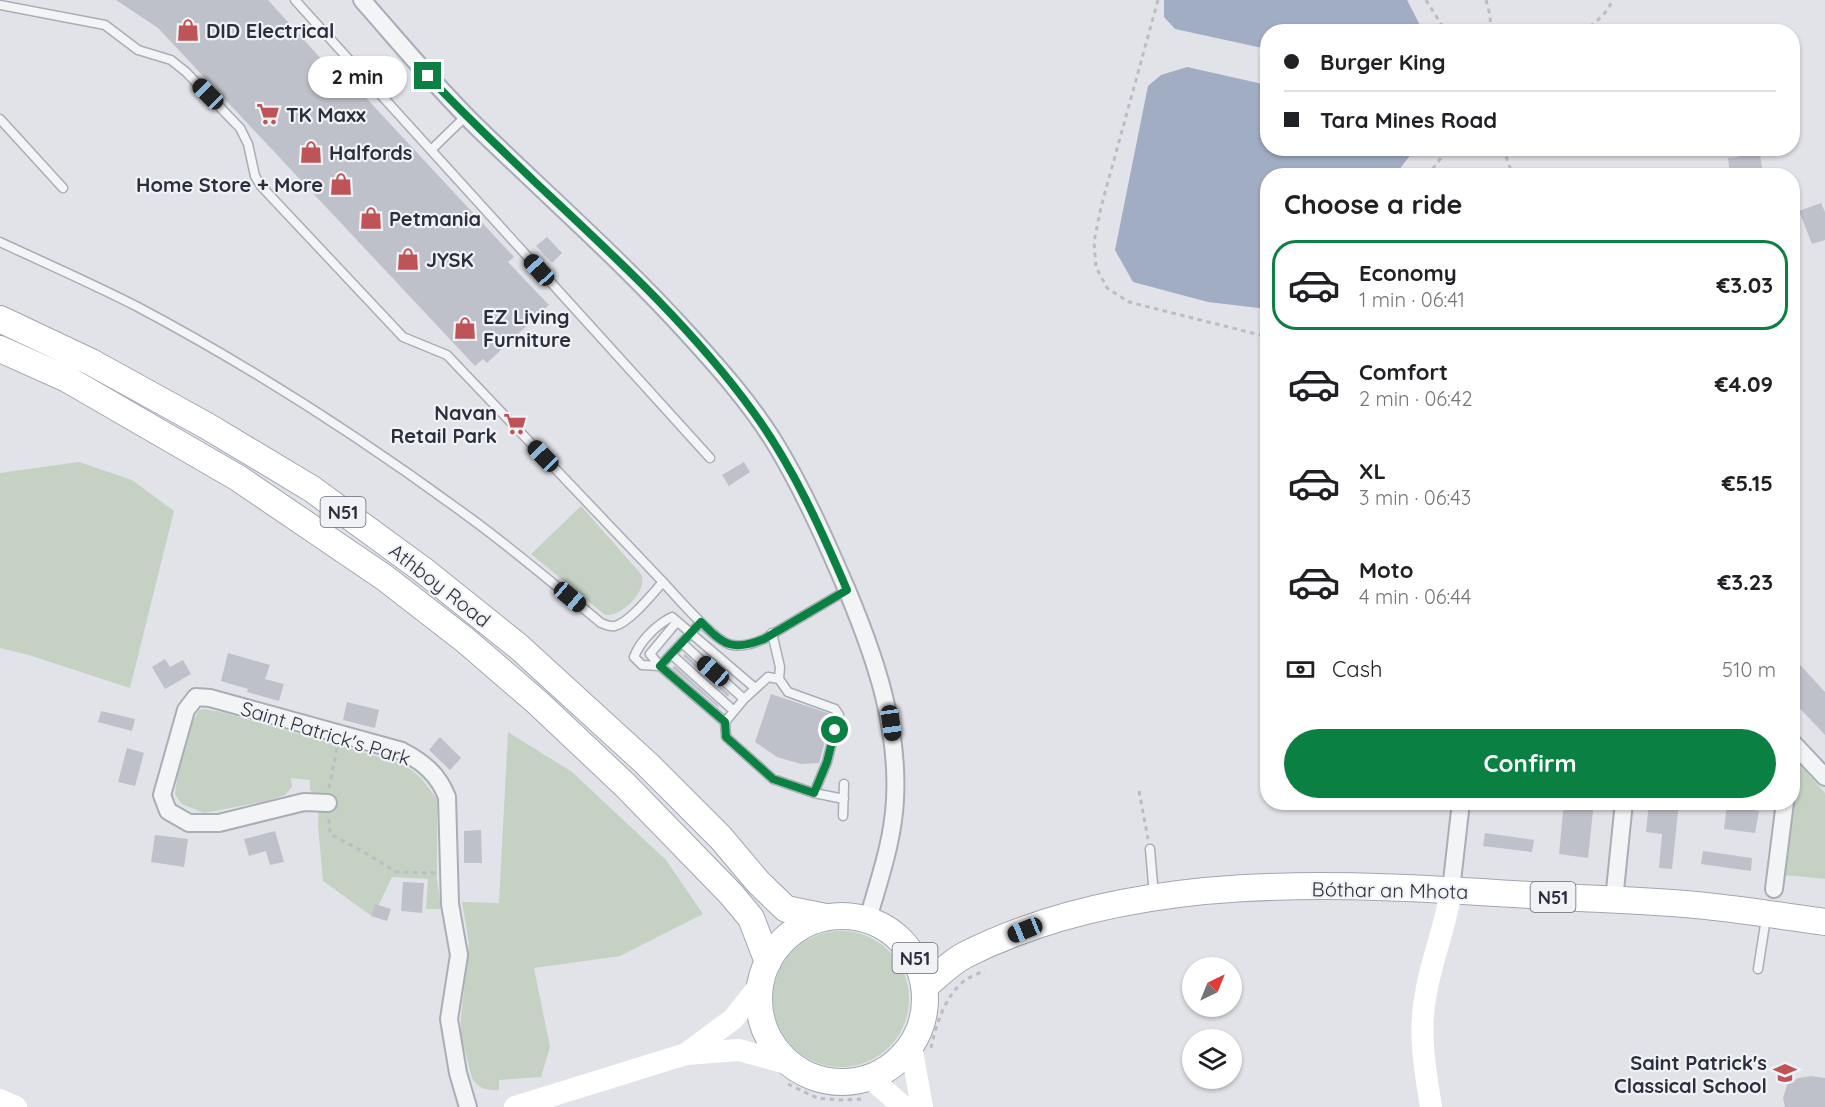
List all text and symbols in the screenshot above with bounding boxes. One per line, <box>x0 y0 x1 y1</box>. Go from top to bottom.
shop icon: DID Electrical <box>175 17 201 43</box>
place label: DID Electrical <box>206 18 334 43</box>
text: Burger King <box>1320 48 1446 76</box>
callout: 2 min <box>308 55 407 97</box>
route end <box>414 62 441 89</box>
text: 2 min <box>331 64 384 89</box>
car <box>189 75 227 113</box>
supermarket icon: TK Maxx <box>255 101 281 127</box>
place label: TK Maxx <box>286 102 366 127</box>
text: Tara Mines Road <box>1320 106 1497 134</box>
shop icon: Halfords <box>298 139 324 165</box>
place label: Halfords <box>329 140 412 165</box>
shop icon: Home Store + More <box>328 171 354 197</box>
place label: Home Store + More <box>136 172 323 197</box>
text: Choose a ride <box>1284 187 1462 221</box>
shop icon: Petmania <box>358 205 384 231</box>
place label: Petmania <box>389 206 481 231</box>
shop icon: JYSK <box>395 246 421 272</box>
place label: JYSK <box>426 247 474 272</box>
car <box>520 251 558 289</box>
icon: car <box>1287 258 1341 312</box>
text: Economy <box>1359 259 1457 287</box>
text: €3.03 <box>1717 271 1773 299</box>
text: 1 min · 06:41 <box>1359 287 1465 312</box>
place label: EZ Living Furniture <box>483 304 571 352</box>
shop icon: EZ Living Furniture <box>452 315 478 341</box>
icon: car <box>1287 357 1341 411</box>
text: Comfort <box>1359 358 1448 386</box>
text: €4.09 <box>1715 370 1773 398</box>
text: 2 min · 06:42 <box>1359 386 1472 411</box>
place label: Navan Retail Park <box>391 400 497 448</box>
supermarket icon: Navan Retail Park <box>502 411 528 437</box>
car <box>524 437 562 475</box>
icon: car <box>1287 456 1341 510</box>
text: XL <box>1359 457 1386 485</box>
text: €5.15 <box>1722 469 1773 497</box>
text: 3 min · 06:43 <box>1359 485 1471 510</box>
road number: N51 <box>320 497 366 527</box>
street label: Athboy Road <box>384 538 496 632</box>
icon: car <box>1287 555 1341 609</box>
text: Moto <box>1359 556 1413 584</box>
text: €3.23 <box>1718 568 1773 596</box>
car <box>550 579 590 615</box>
text: 4 min · 06:44 <box>1359 584 1471 609</box>
car <box>694 652 732 690</box>
icon: cash <box>1284 653 1317 686</box>
text: Cash <box>1332 655 1383 683</box>
text: 510 m <box>1722 657 1776 682</box>
street label: Saint Patrick's Park <box>238 695 414 771</box>
car <box>880 704 902 742</box>
route start <box>821 716 848 743</box>
button: Confirm <box>1284 729 1776 798</box>
street label: Bóthar an Mhota <box>1312 876 1468 904</box>
road number: N51 <box>1530 882 1576 912</box>
car <box>1005 915 1045 945</box>
road number: N51 <box>892 943 938 973</box>
north arrow <box>1182 957 1242 1017</box>
map controls <box>1182 957 1242 1089</box>
button: layers <box>1182 1029 1242 1089</box>
place label: Saint Patrick's Classical School <box>1614 1050 1767 1098</box>
school or university icon: Saint Patrick's Classical School <box>1772 1060 1798 1086</box>

